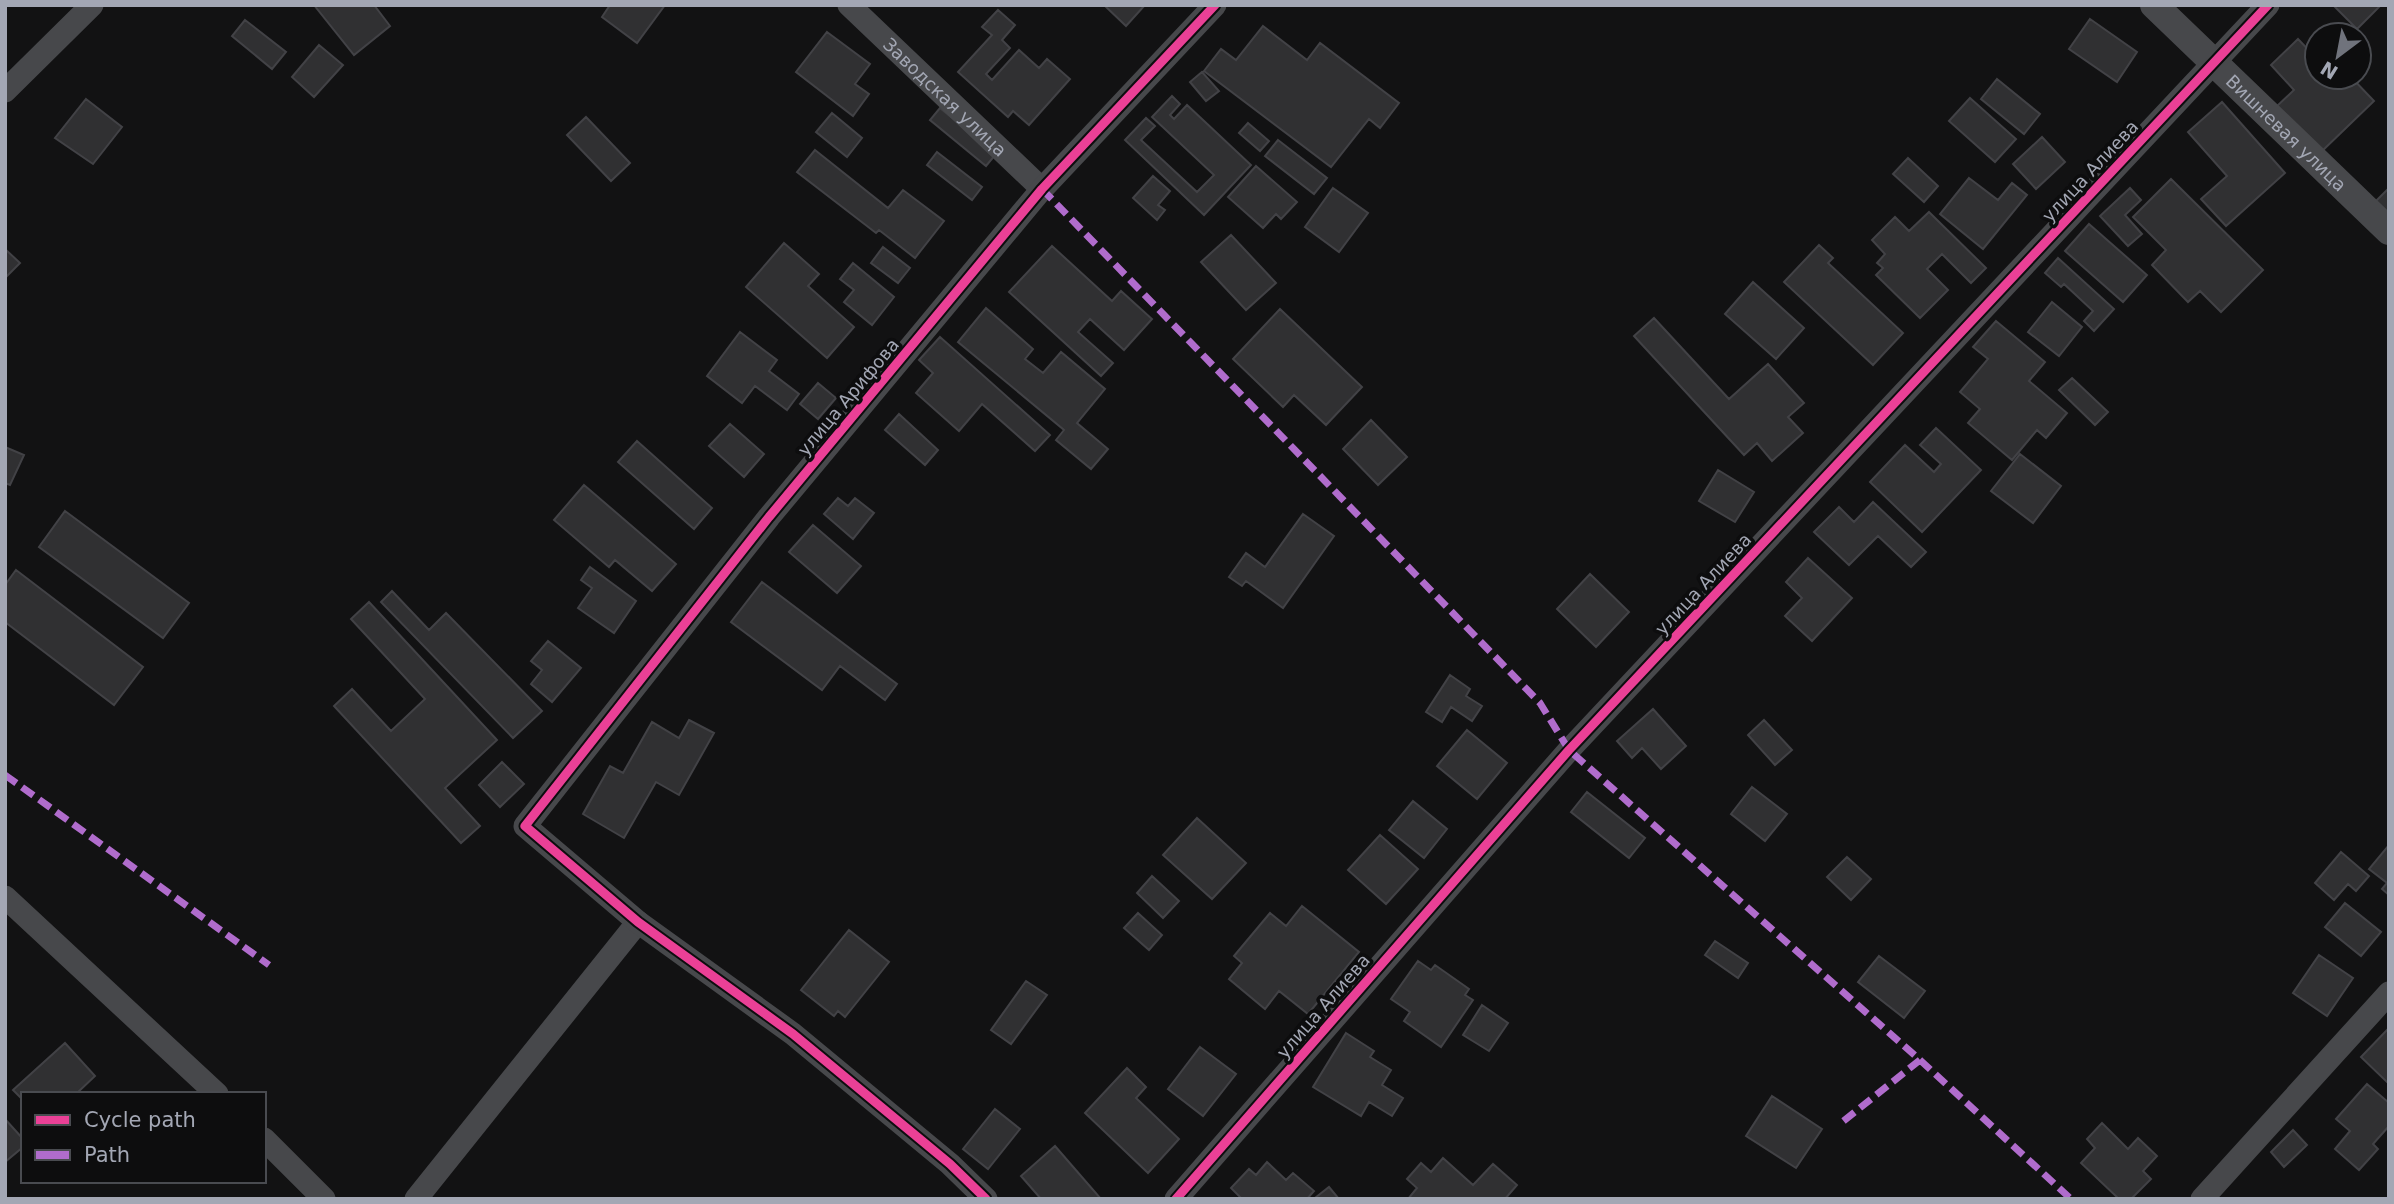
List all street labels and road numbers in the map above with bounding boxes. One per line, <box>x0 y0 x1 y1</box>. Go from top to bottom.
street label: Заводская улица <box>879 33 1011 160</box>
street label: Вишневая улица <box>2222 70 2351 195</box>
street label: улица Алиева <box>2038 116 2142 226</box>
street label: улица Арифова <box>793 334 903 460</box>
street label: улица Алиева <box>1651 529 1755 639</box>
street label: улица Алиева <box>1272 950 1374 1062</box>

